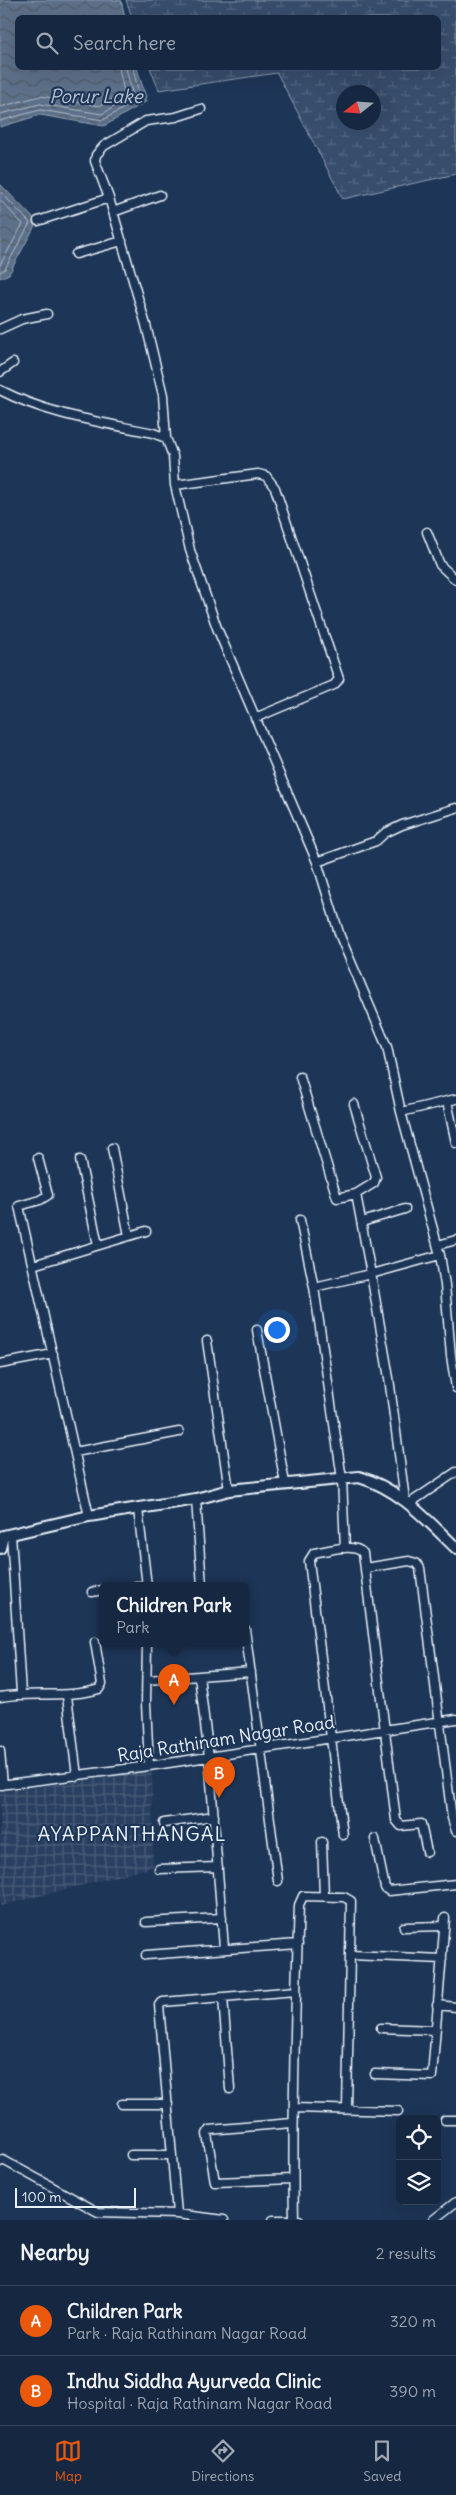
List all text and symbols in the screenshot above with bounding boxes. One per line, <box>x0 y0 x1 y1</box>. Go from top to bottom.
search box <box>15 15 441 70</box>
icon: search <box>33 29 61 57</box>
text: Search here <box>73 31 176 55</box>
water label: Porur Lake <box>49 84 145 108</box>
north arrow <box>336 85 381 130</box>
your location <box>264 1317 290 1343</box>
popup <box>99 1582 249 1647</box>
text: Children Park <box>116 1593 232 1617</box>
text: Park <box>116 1617 149 1637</box>
pin: A <box>158 1664 190 1705</box>
street label: Raja Rathinam Nagar Road <box>116 1710 337 1767</box>
pin: B <box>203 1757 235 1798</box>
district label: AYAPPANTHANGAL <box>38 1821 226 1846</box>
map controls <box>396 2115 441 2205</box>
button: locate <box>396 2115 441 2160</box>
button: layers <box>396 2160 441 2205</box>
scale bar <box>15 2185 136 2208</box>
text: 100 m <box>22 2188 62 2206</box>
text: Nearby <box>20 2239 90 2266</box>
text: 2 results <box>376 2243 436 2263</box>
text: Children Park <box>67 2299 182 2323</box>
text: A <box>31 2311 41 2331</box>
text: 320 m <box>390 2311 436 2331</box>
text: Park · Raja Rathinam Nagar Road <box>67 2323 307 2343</box>
text: Indhu Siddha Ayurveda Clinic <box>67 2369 321 2393</box>
text: B <box>31 2381 41 2401</box>
text: 390 m <box>389 2381 436 2401</box>
text: Hospital · Raja Rathinam Nagar Road <box>67 2393 332 2413</box>
tab: Map <box>54 2437 82 2485</box>
tab: Directions <box>191 2437 254 2485</box>
tab: Saved <box>363 2437 402 2485</box>

